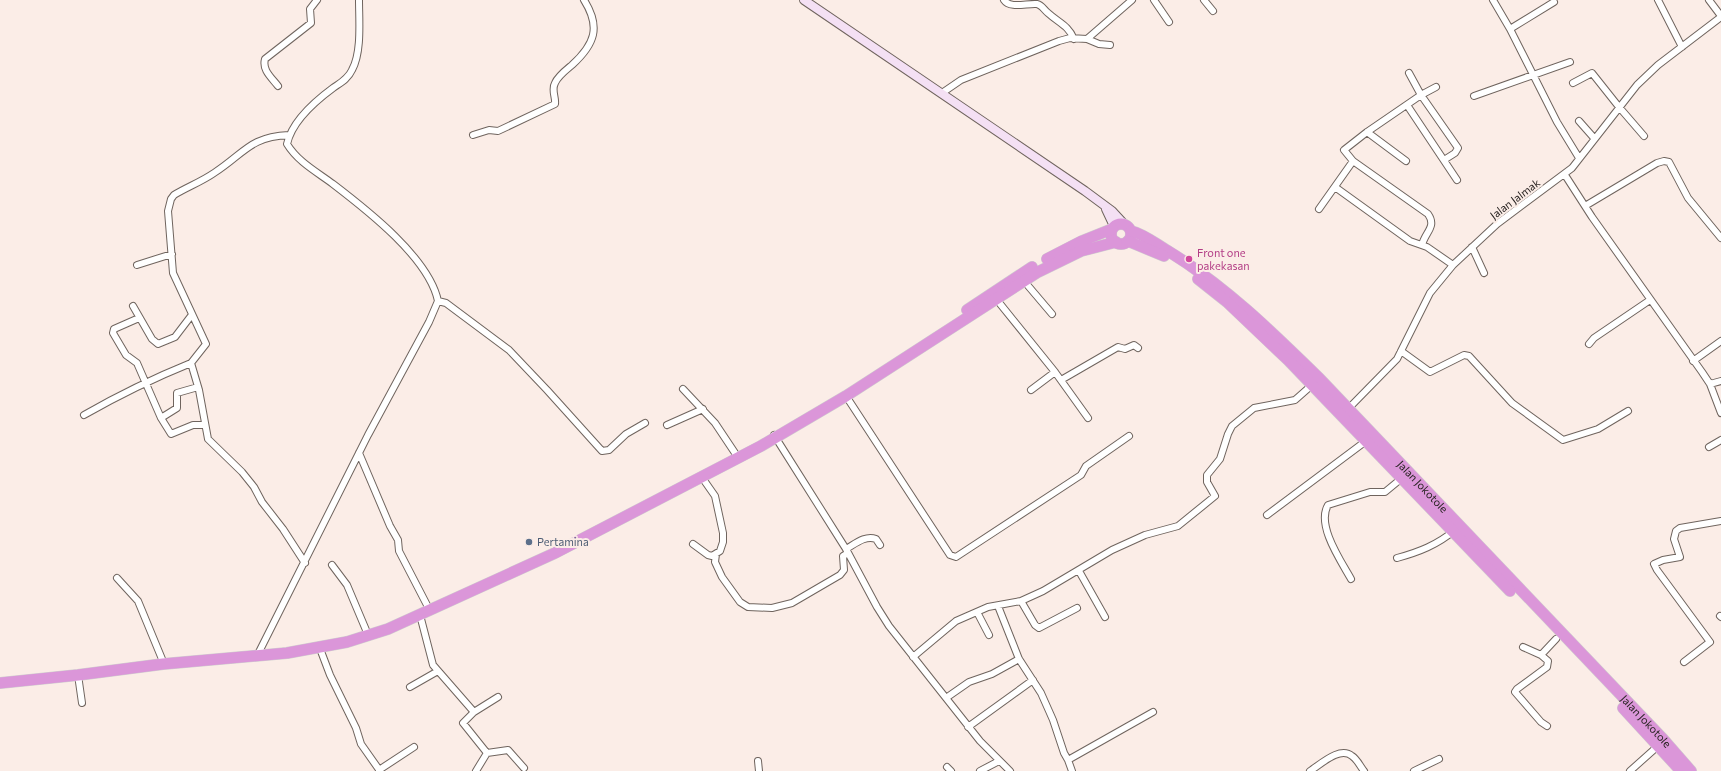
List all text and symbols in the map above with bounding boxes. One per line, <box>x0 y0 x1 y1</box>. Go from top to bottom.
street label: Jalan Jalmak <box>1487 176 1543 222</box>
place label: Front one pakekasan <box>1197 246 1250 272</box>
marker: Front one pakekasan <box>1184 254 1194 264</box>
street label: Jalan Jokotole <box>1394 457 1451 515</box>
place label: Pertamina <box>537 535 589 548</box>
marker: Pertamina <box>524 537 534 547</box>
street label: Jalan Jokotole <box>1618 692 1674 750</box>

